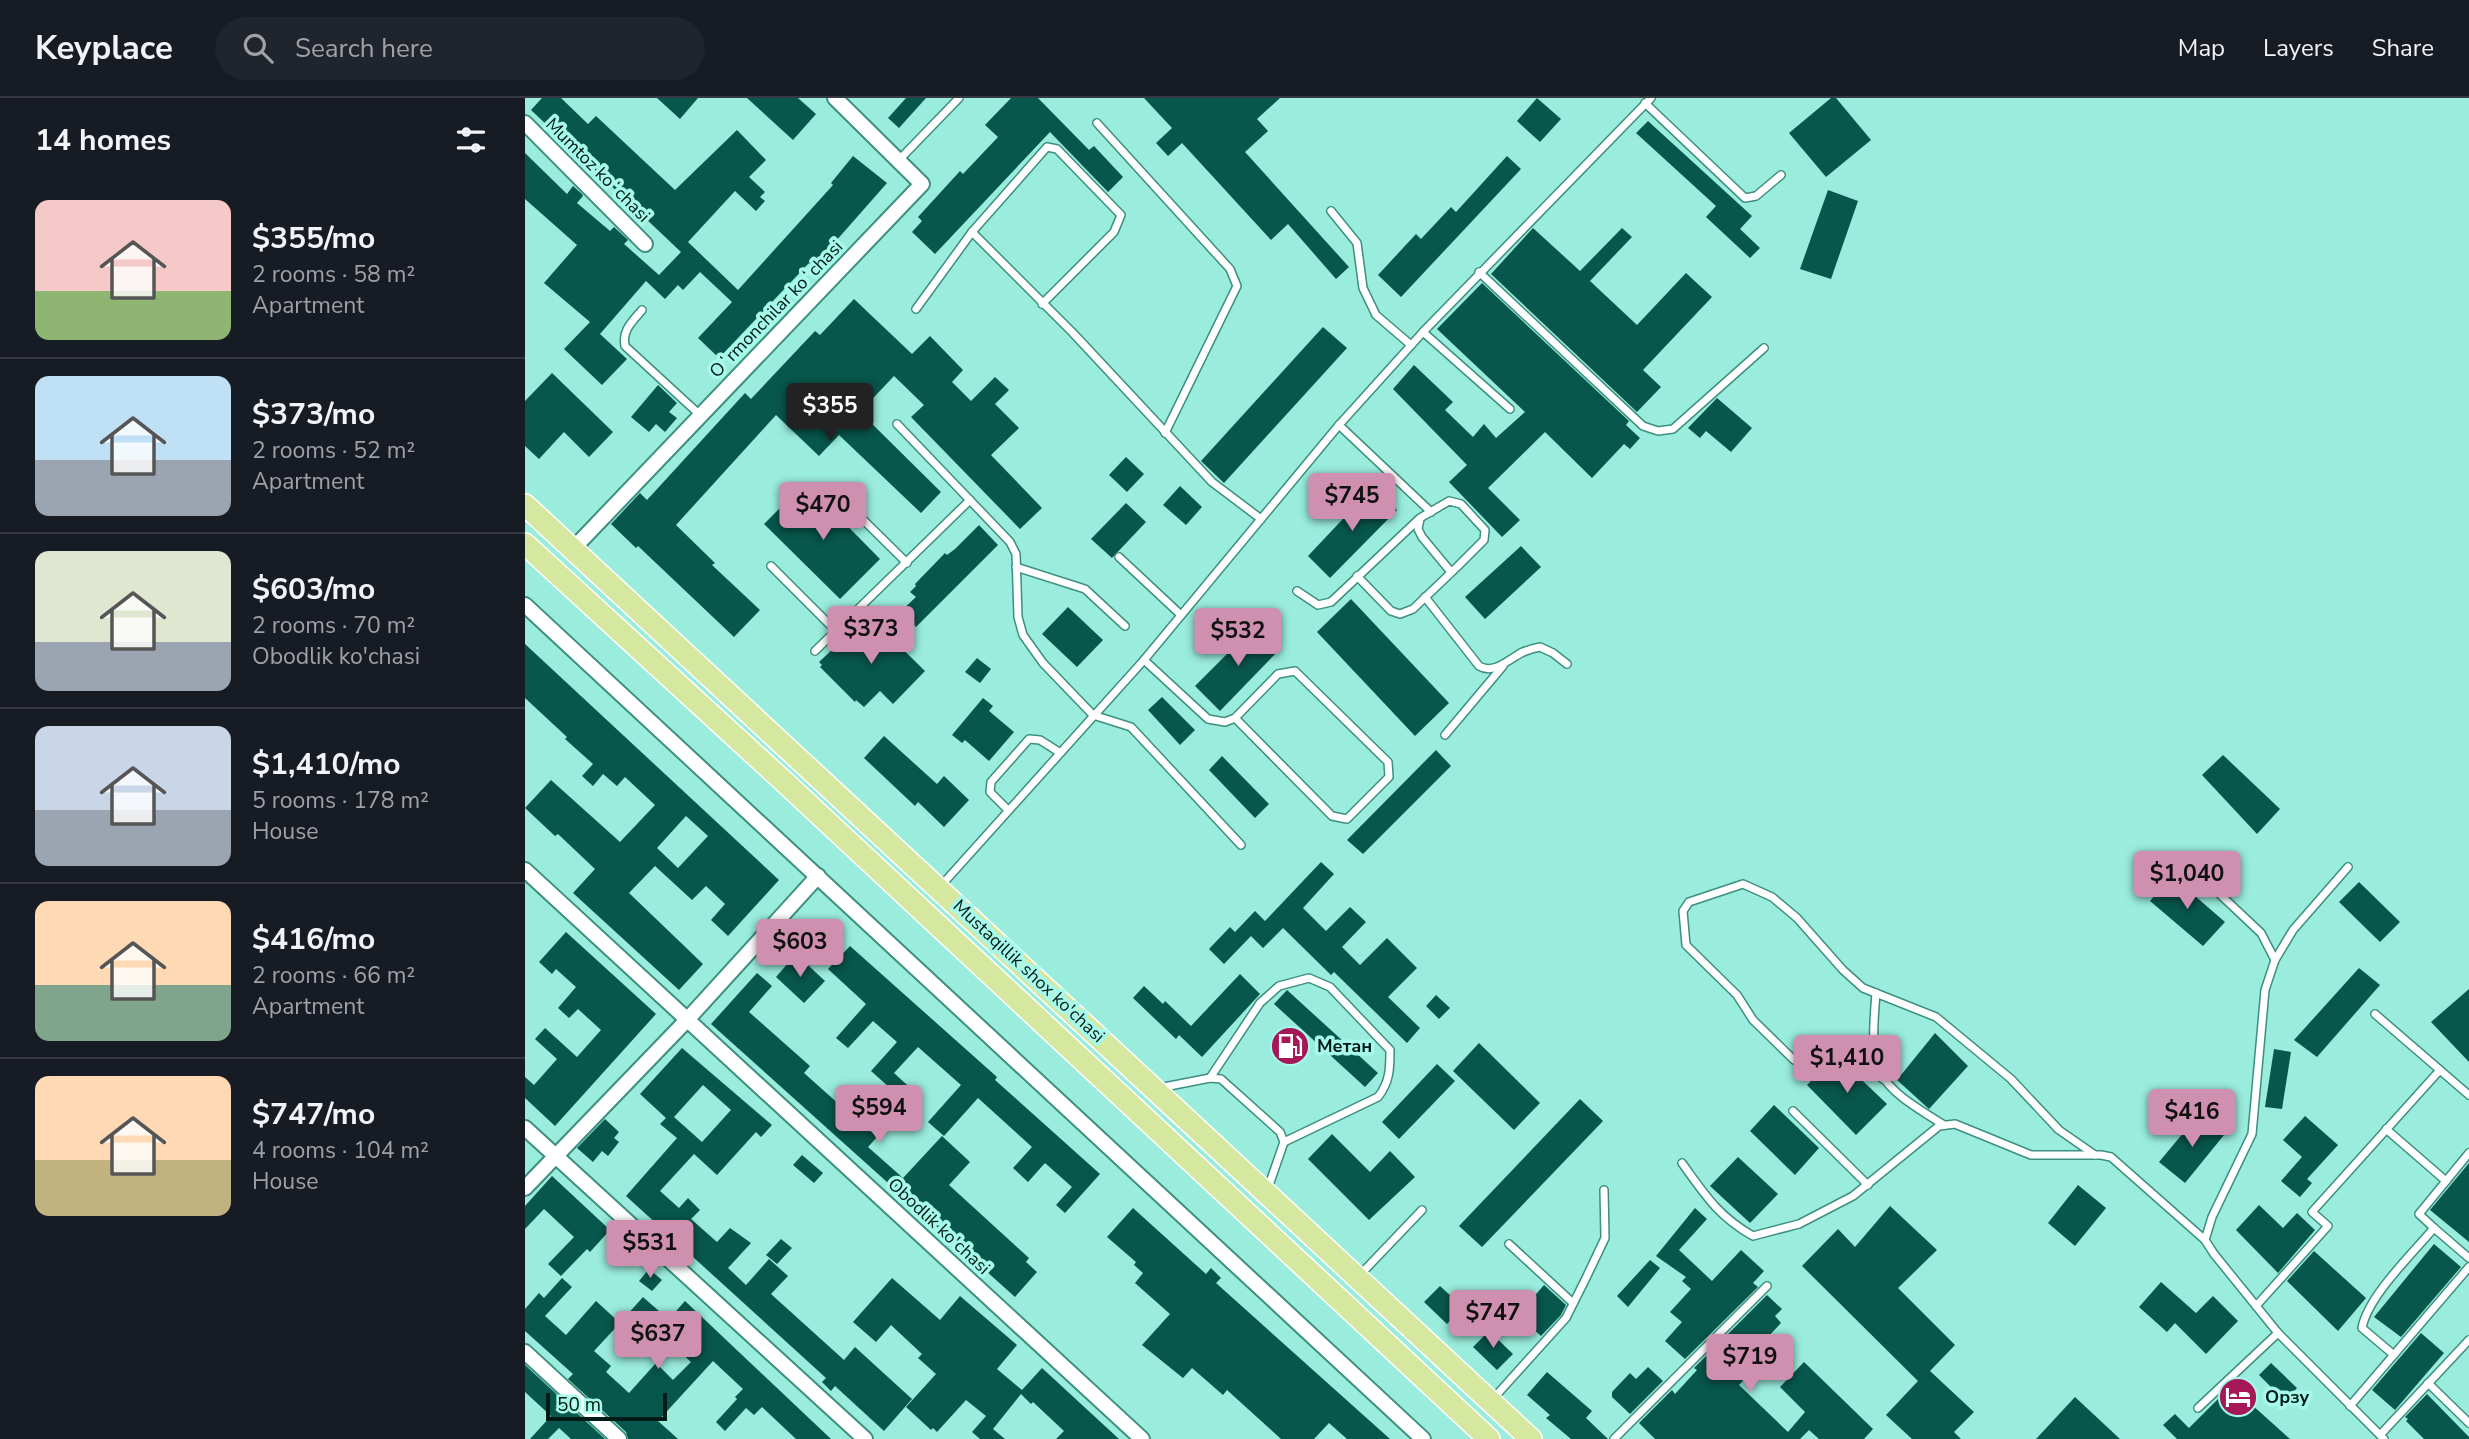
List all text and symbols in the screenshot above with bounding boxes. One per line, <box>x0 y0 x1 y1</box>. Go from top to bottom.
search box <box>215 17 705 80</box>
text: Keyplace <box>35 26 173 71</box>
icon: search <box>239 29 277 67</box>
text: Search here <box>295 31 433 66</box>
text: Map <box>2178 32 2225 64</box>
text: Layers <box>2263 32 2334 64</box>
text: Share <box>2372 32 2434 64</box>
street label: Mumtoz koʻchasi <box>540 112 656 228</box>
text: 14 homes <box>35 120 171 161</box>
icon: filters <box>452 121 490 159</box>
text: $355/mo <box>252 218 375 259</box>
icon: home <box>91 228 175 312</box>
street label: Oʻrmonchilar koʻchasi <box>704 235 848 383</box>
text: 2 rooms · 58 m² <box>252 259 415 290</box>
text: Apartment <box>252 290 364 321</box>
pin: $355 <box>789 384 871 443</box>
text: $355 <box>802 390 858 421</box>
text: $373/mo <box>252 394 375 435</box>
icon: home <box>91 404 175 488</box>
text: 2 rooms · 52 m² <box>252 435 415 466</box>
text: Apartment <box>252 466 364 497</box>
pin: $745 <box>1311 474 1393 533</box>
text: $745 <box>1324 480 1380 511</box>
pin: $470 <box>782 482 864 542</box>
text: $470 <box>795 489 851 520</box>
text: $603/mo <box>252 569 375 610</box>
icon: home <box>91 579 175 663</box>
pin: $373 <box>830 606 912 666</box>
pin: $532 <box>1197 608 1279 668</box>
text: 2 rooms · 70 m² <box>252 610 415 641</box>
text: $373 <box>843 613 899 644</box>
text: $532 <box>1210 615 1266 646</box>
text: Obodlik ko'chasi <box>252 641 420 672</box>
text: $1,410/mo <box>252 744 401 785</box>
icon: home <box>91 754 175 838</box>
text: 5 rooms · 178 m² <box>252 785 429 816</box>
text: House <box>252 816 319 847</box>
pin: $1,040 <box>2130 852 2244 911</box>
text: $1,040 <box>2150 858 2224 889</box>
street label: Mustaqillik shox ko'chasi <box>948 894 1110 1048</box>
text: $416/mo <box>252 919 375 960</box>
pin: $603 <box>759 920 841 979</box>
text: $603 <box>772 926 828 957</box>
icon: home <box>91 929 175 1013</box>
text: 2 rooms · 66 m² <box>252 960 415 991</box>
text: Apartment <box>252 991 364 1022</box>
fuel station icon: Метан <box>1269 1025 1311 1067</box>
place label: Метан <box>1317 1034 1372 1058</box>
pin: $1,410 <box>1790 1035 1904 1095</box>
text: $1,410 <box>1810 1042 1884 1073</box>
pin: $594 <box>838 1086 920 1145</box>
pin: $416 <box>2151 1090 2233 1149</box>
text: $594 <box>851 1092 907 1123</box>
text: $747/mo <box>252 1094 375 1135</box>
text: $416 <box>2164 1096 2220 1127</box>
icon: home <box>91 1104 175 1188</box>
text: 4 rooms · 104 m² <box>252 1135 429 1166</box>
text: House <box>252 1166 319 1197</box>
street label: Obodlik ko'chasi <box>883 1172 995 1280</box>
pin: $531 <box>609 1220 691 1280</box>
text: $531 <box>622 1227 678 1258</box>
pin: $747 <box>1452 1290 1534 1350</box>
text: $747 <box>1465 1297 1521 1328</box>
pin: $637 <box>617 1312 699 1371</box>
text: $637 <box>630 1318 686 1349</box>
pin: $719 <box>1709 1334 1791 1394</box>
text: $719 <box>1722 1341 1778 1372</box>
hotel icon: Орзу <box>2217 1376 2259 1418</box>
place label: Орзу <box>2265 1385 2310 1409</box>
scale bar <box>546 1390 667 1422</box>
text: 50 m <box>557 1392 601 1418</box>

